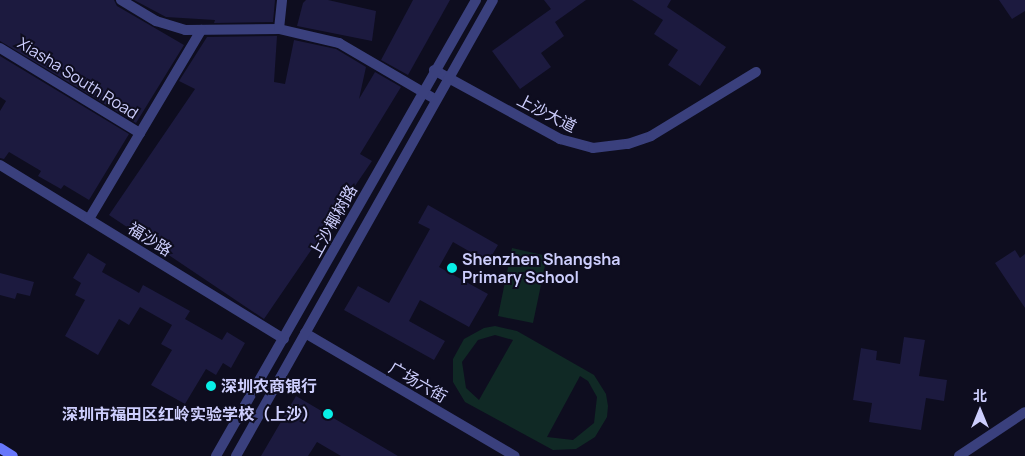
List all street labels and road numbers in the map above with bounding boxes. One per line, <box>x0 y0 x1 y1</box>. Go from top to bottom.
street label: Xiasha South Road <box>14 33 142 123</box>
street label: 上沙大道 <box>514 90 580 136</box>
street label: 上沙椰树路 <box>305 181 361 261</box>
street label: 福沙路 <box>125 218 175 260</box>
street label: 广场六街 <box>385 358 451 406</box>

